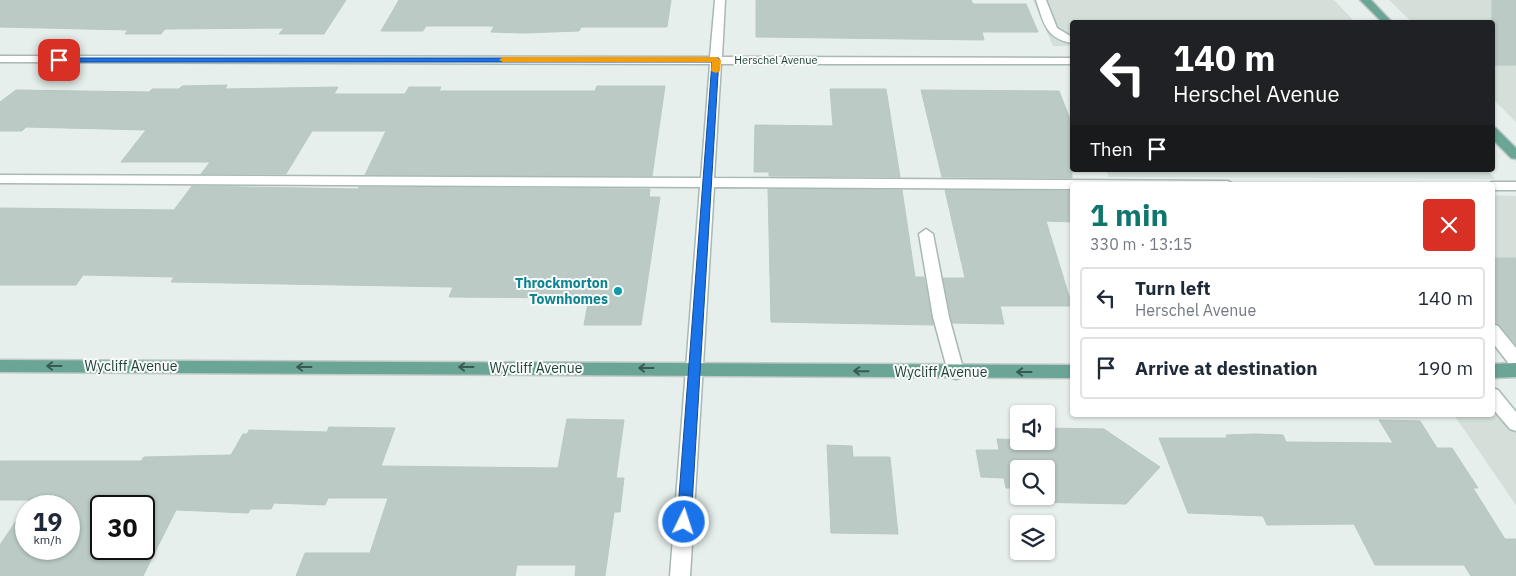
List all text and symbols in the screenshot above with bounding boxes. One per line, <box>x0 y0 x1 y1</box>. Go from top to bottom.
text: 140 m <box>1173 35 1276 81</box>
pin <box>38 39 80 81</box>
icon: left <box>1090 40 1155 105</box>
icon: arrive <box>45 46 73 74</box>
street label: Herschel Avenue <box>734 53 818 67</box>
text: Herschel Avenue <box>1173 79 1340 108</box>
icon: arrive <box>1143 135 1171 163</box>
text: Then <box>1090 137 1133 161</box>
text: 1 min <box>1090 195 1168 234</box>
button: close <box>1423 199 1475 251</box>
text: 330 m · 13:15 <box>1090 234 1192 254</box>
place label: Throckmorton Townhomes <box>515 274 608 308</box>
text: Turn left <box>1135 276 1211 300</box>
icon: left <box>1092 284 1120 312</box>
marker: Throckmorton Townhomes <box>612 285 624 297</box>
text: 140 m <box>1418 286 1473 310</box>
text: Herschel Avenue <box>1135 300 1256 320</box>
icon: arrive <box>1092 354 1120 382</box>
text: Arrive at destination <box>1135 356 1318 380</box>
text: 190 m <box>1418 356 1473 380</box>
street label: Wycliff Avenue <box>85 357 178 375</box>
street label: Wycliff Avenue <box>490 359 583 377</box>
one-way arrow <box>46 361 62 371</box>
one-way arrow <box>296 362 312 372</box>
one-way arrow <box>458 362 474 372</box>
one-way arrow <box>638 363 654 373</box>
street label: Wycliff Avenue <box>895 363 988 381</box>
one-way arrow <box>854 366 870 376</box>
one-way arrow <box>1016 367 1032 377</box>
map controls <box>1010 405 1055 560</box>
button: sound <box>1010 405 1055 450</box>
button: search <box>1010 460 1055 505</box>
speed limit sign: 30 <box>90 495 155 560</box>
position arrow <box>657 495 709 547</box>
text: 19 <box>32 505 63 538</box>
button: layers <box>1010 515 1055 560</box>
text: km/h <box>33 532 62 547</box>

